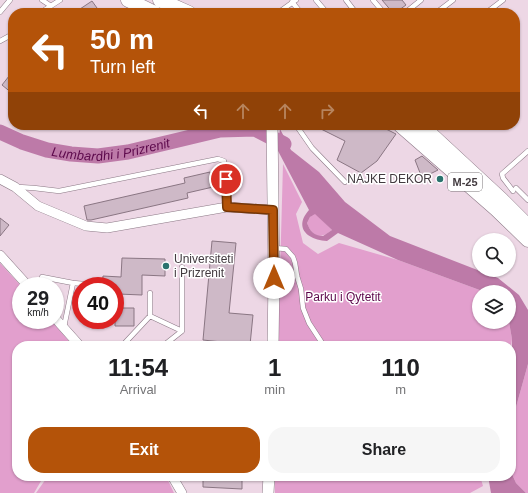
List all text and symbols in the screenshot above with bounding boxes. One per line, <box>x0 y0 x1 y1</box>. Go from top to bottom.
icon: left <box>24 24 76 76</box>
text: 50 m <box>90 24 154 55</box>
text: Turn left <box>90 57 155 77</box>
icon: left <box>190 100 212 122</box>
icon: ahead <box>232 100 254 122</box>
icon: ahead <box>274 100 296 122</box>
icon: right <box>316 100 338 122</box>
water label: Lumbardhi i Prizrenit <box>51 135 173 164</box>
pin <box>209 162 243 196</box>
icon: arrive <box>215 168 237 190</box>
place label: NAJKE DEKOR <box>347 172 432 186</box>
road number: M-25 <box>448 173 482 191</box>
marker: NAJKE DEKOR <box>435 174 445 184</box>
map controls <box>472 233 516 329</box>
button: search <box>472 233 516 277</box>
place label: Universiteti i Prizrenit <box>174 252 233 280</box>
position arrow <box>253 257 295 299</box>
marker: Universiteti i Prizrenit <box>161 261 171 271</box>
speed limit sign: 40 <box>72 277 124 329</box>
button: layers <box>472 285 516 329</box>
text: 29 <box>27 287 49 309</box>
park label: Parku i Qytetit <box>305 290 381 304</box>
text: km/h <box>27 307 49 318</box>
text: 11:54 <box>108 354 168 381</box>
text: 1 <box>268 354 281 381</box>
text: 110 <box>381 354 420 381</box>
text: Arrival <box>120 382 157 397</box>
text: min <box>264 382 285 397</box>
text: m <box>395 382 406 397</box>
button: Exit <box>28 427 260 473</box>
button: Share <box>268 427 500 473</box>

